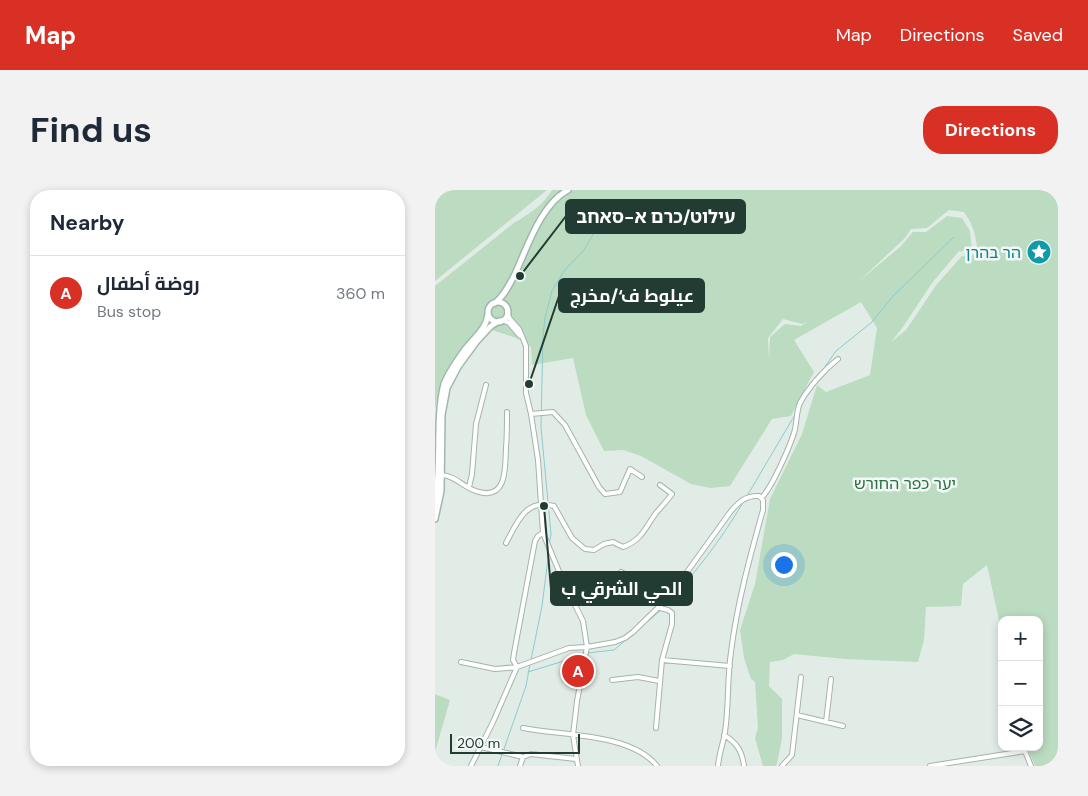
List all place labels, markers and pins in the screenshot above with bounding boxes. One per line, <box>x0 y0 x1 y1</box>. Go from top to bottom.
callout: עילוט/כרם א-סאחב <box>566 200 745 233</box>
place icon: הר בהרן <box>1026 239 1052 265</box>
place label: הר בהרן <box>966 242 1021 263</box>
callout: عيلوط ف‘/مخرج <box>559 279 704 312</box>
callout: الحي الشرقي ب <box>551 572 692 605</box>
pin: A <box>562 652 594 690</box>

